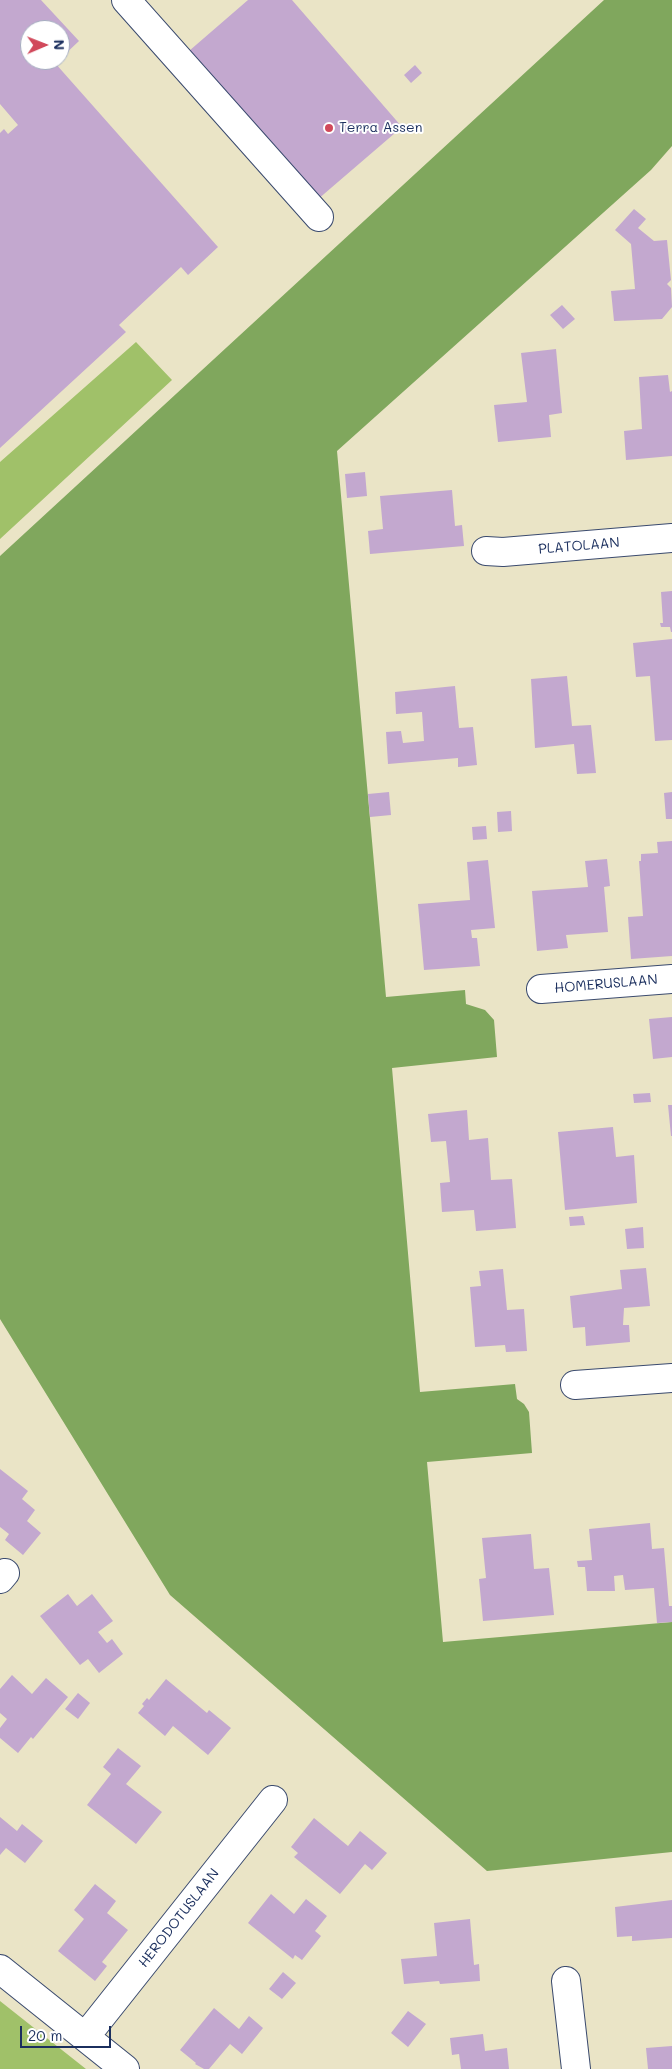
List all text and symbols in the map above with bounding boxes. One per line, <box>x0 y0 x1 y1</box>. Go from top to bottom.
north arrow <box>20 20 70 70</box>
text: N <box>50 39 69 50</box>
place label: Terra Assen <box>339 120 422 136</box>
marker: Terra Assen <box>323 122 335 134</box>
street label: PLATOLAAN <box>538 534 620 558</box>
street label: HOMERUSLAAN <box>554 971 658 997</box>
street label: HERODOTUSLAAN <box>135 1865 223 1971</box>
scale bar <box>22 2016 114 2048</box>
text: 20 m <box>28 2025 62 2045</box>

